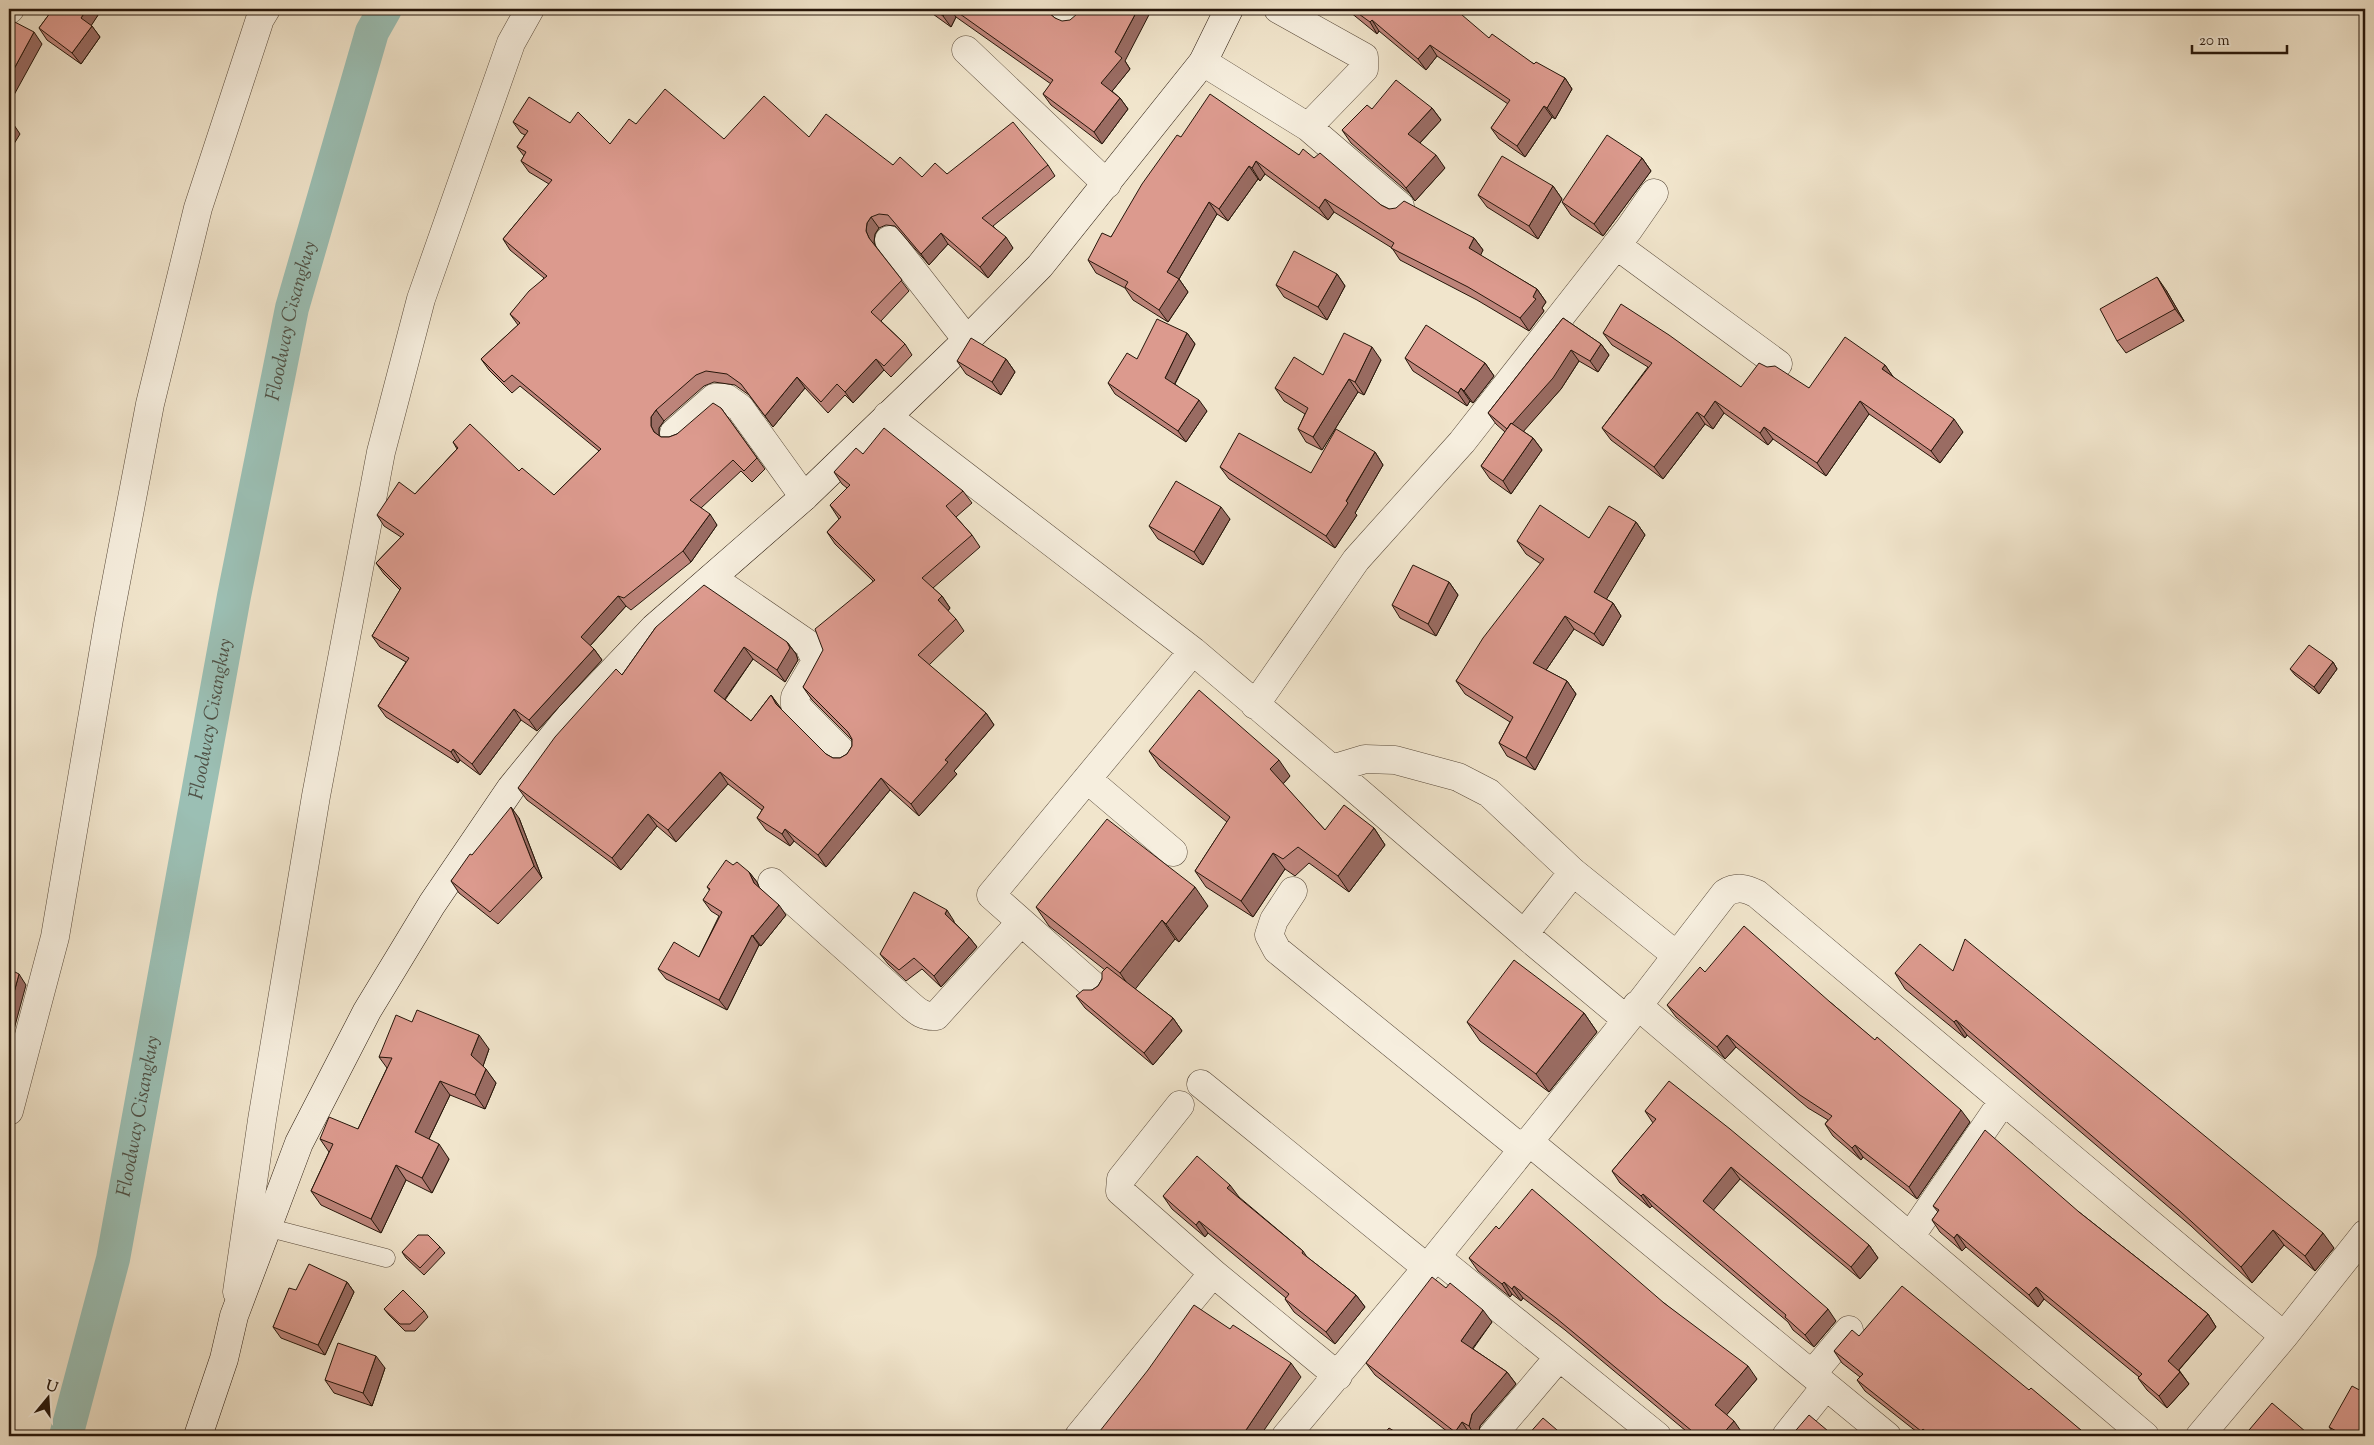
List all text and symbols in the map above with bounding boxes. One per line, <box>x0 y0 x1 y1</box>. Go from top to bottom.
scale bar <box>2192 22 2286 54</box>
text: 20 m <box>2199 31 2230 52</box>
water label: Floodway Cisangkuy <box>259 238 325 404</box>
water label: Floodway Cisangkuy <box>183 636 240 802</box>
water label: Floodway Cisangkuy <box>110 1034 168 1199</box>
north arrow <box>22 1372 72 1422</box>
text: U <box>43 1376 60 1399</box>

